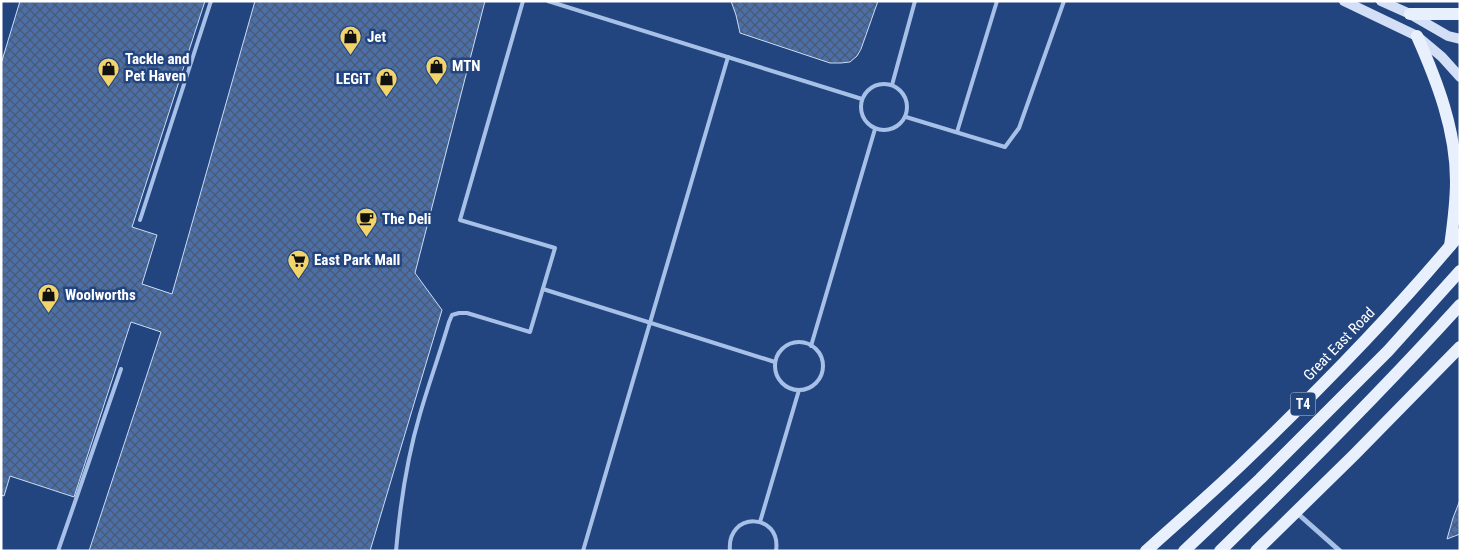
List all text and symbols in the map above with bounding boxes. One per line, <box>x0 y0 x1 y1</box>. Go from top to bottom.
shop icon: Jet <box>339 25 363 56</box>
place label: Jet <box>367 28 387 46</box>
place label: Tackle and Pet Haven <box>125 50 189 85</box>
shop icon: MTN <box>424 54 448 85</box>
shop icon: Tackle and Pet Haven <box>97 56 121 87</box>
place label: MTN <box>452 57 480 75</box>
shop icon: LEGiT <box>375 67 399 98</box>
place label: LEGiT <box>336 70 371 88</box>
cafe icon: The Deli <box>354 207 378 238</box>
place label: The Deli <box>382 210 431 228</box>
supermarket icon: East Park Mall <box>286 248 310 279</box>
place label: East Park Mall <box>314 251 400 269</box>
shop icon: Woolworths <box>37 283 61 314</box>
place label: Woolworths <box>65 286 136 304</box>
street label: Great East Road <box>1300 304 1378 384</box>
road number: T4 <box>1290 392 1316 416</box>

